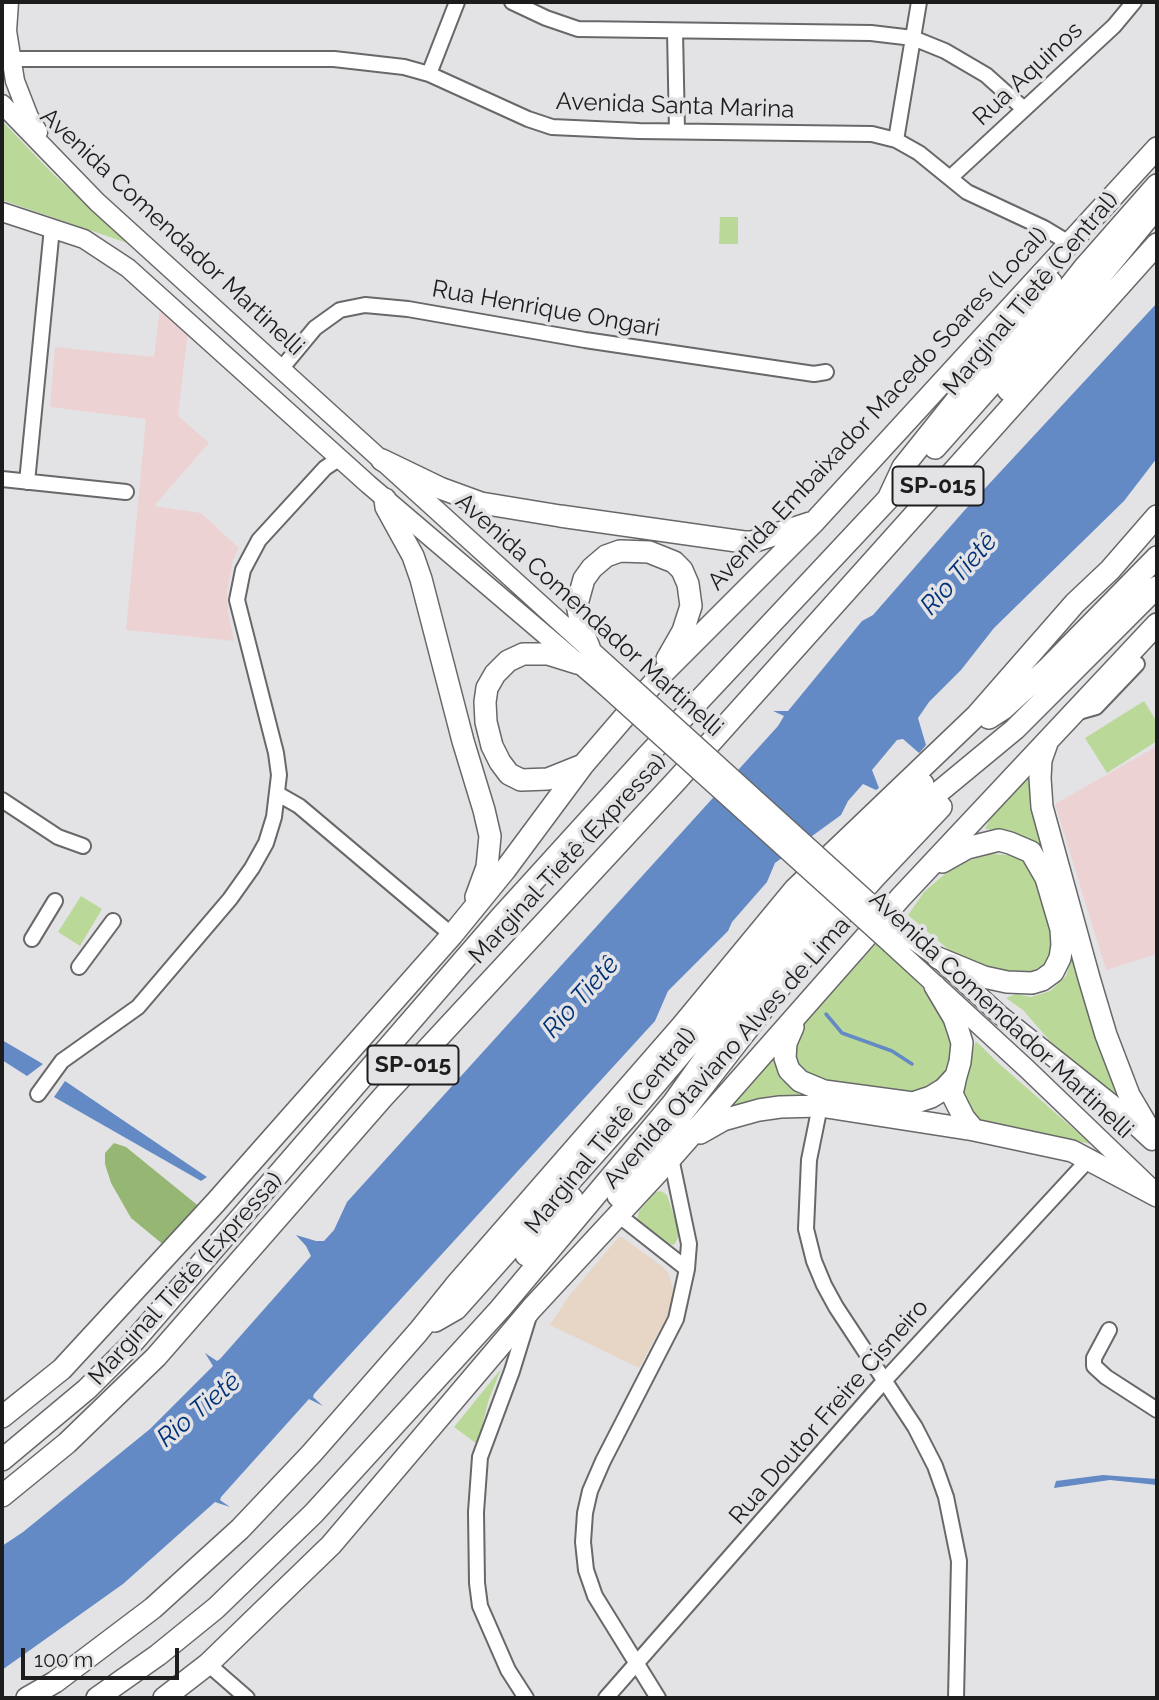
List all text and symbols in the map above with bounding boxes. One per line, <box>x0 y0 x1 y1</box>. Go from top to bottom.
street label: Rua Aquinos <box>967 16 1089 132</box>
street label: Avenida Santa Marina <box>555 87 795 125</box>
street label: Avenida Comendador Martinelli <box>34 102 310 362</box>
street label: Marginal Tietê (Central) <box>937 186 1125 402</box>
street label: Avenida Embaixador Macedo Soares (Local) <box>702 222 1054 596</box>
street label: Rua Henrique Ongari <box>430 275 662 343</box>
road number: SP-015 <box>892 466 984 506</box>
street label: Avenida Comendador Martinelli <box>449 487 729 743</box>
water label: Rio Tietê <box>914 527 1004 621</box>
street label: Marginal Tietê (Expressa) <box>463 748 673 970</box>
street label: Avenida Comendador Martinelli <box>863 885 1139 1145</box>
street label: Avenida Otaviano Alves de Lima <box>597 911 857 1195</box>
water label: Rio Tietê <box>536 950 626 1044</box>
street label: Marginal Tietê (Central) <box>519 1022 703 1240</box>
road number: SP-015 <box>368 1046 458 1084</box>
street label: Marginal Tietê (Expressa) <box>83 1167 289 1391</box>
street label: Rua Doutor Freire Cisneiro <box>723 1293 935 1531</box>
water label: Rio Tietê <box>151 1366 247 1454</box>
scale bar <box>24 1634 182 1678</box>
text: 100 m <box>34 1647 93 1672</box>

